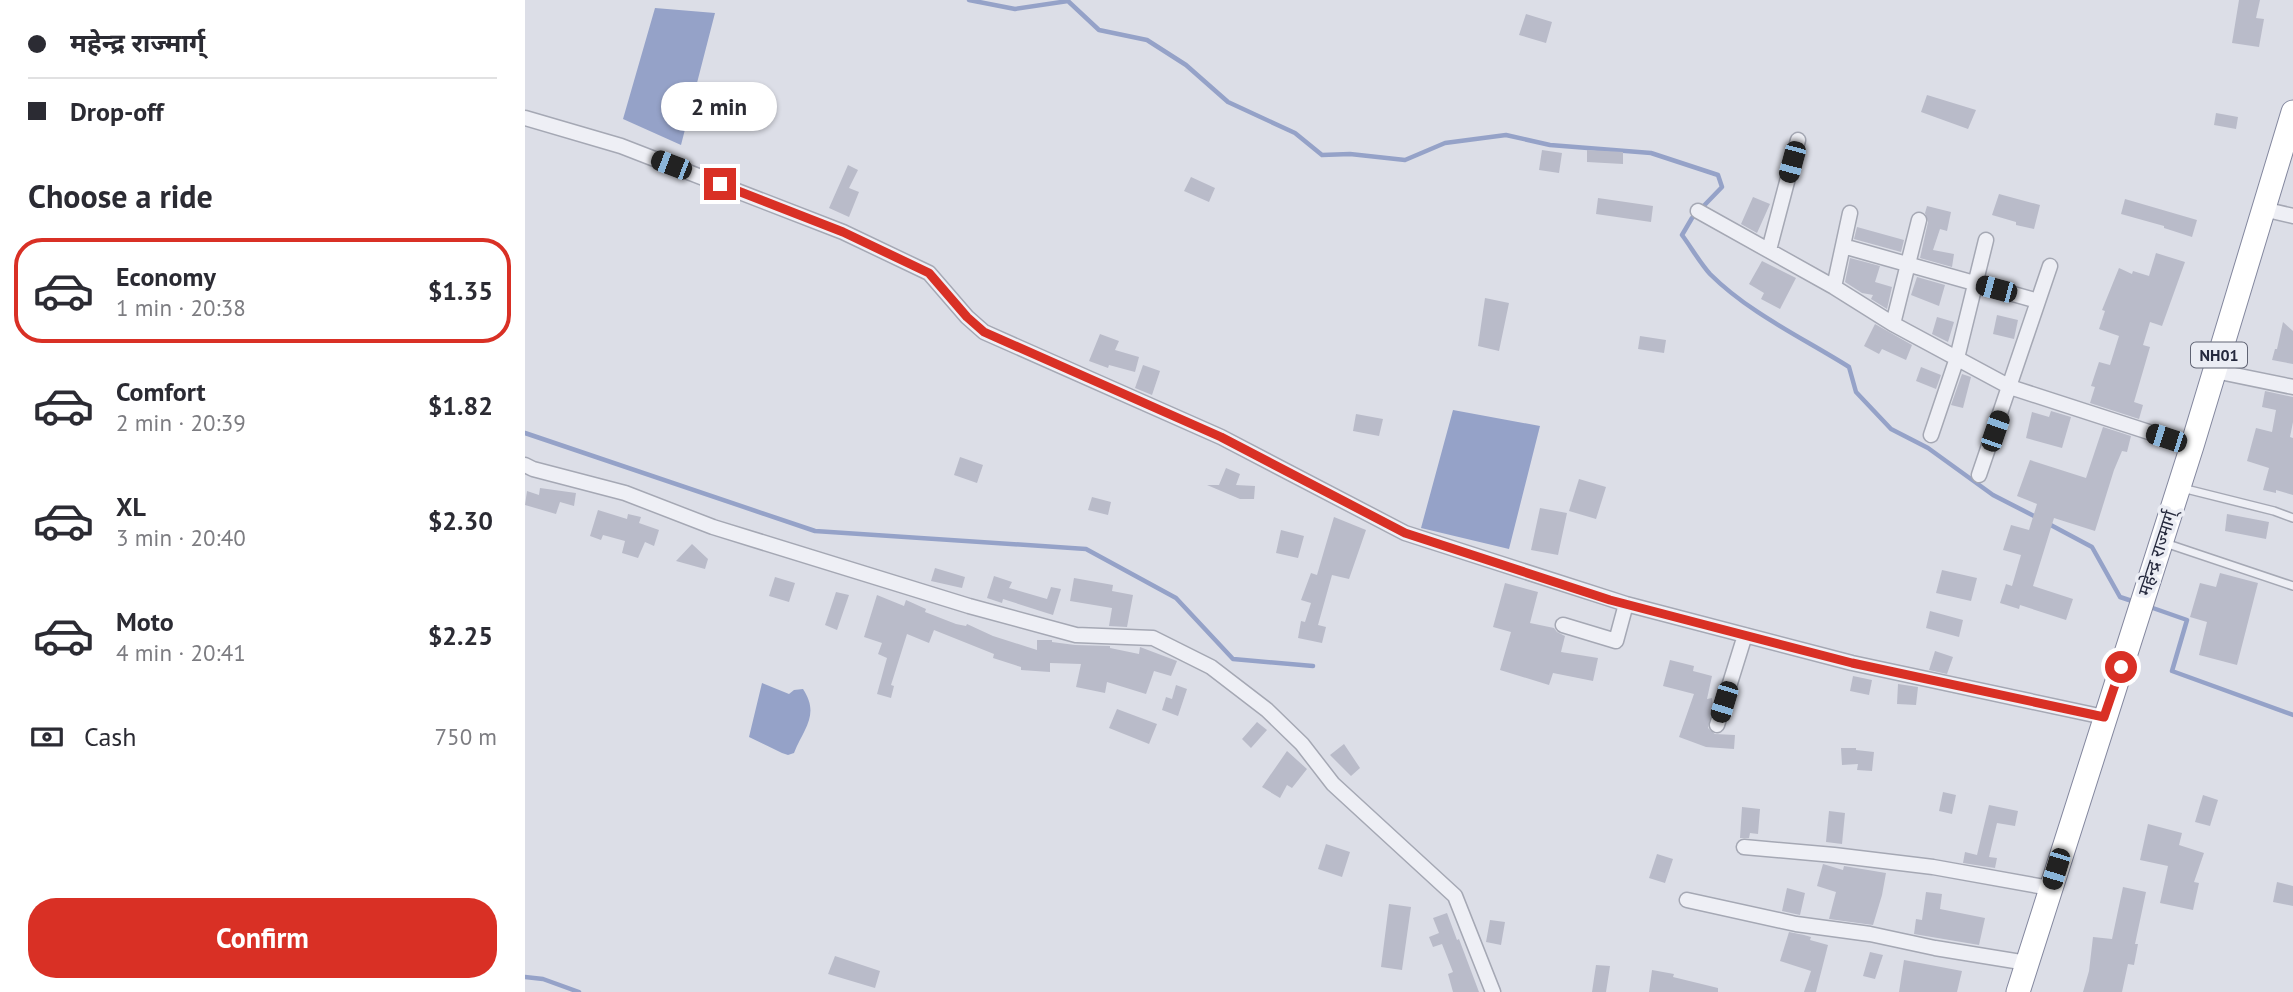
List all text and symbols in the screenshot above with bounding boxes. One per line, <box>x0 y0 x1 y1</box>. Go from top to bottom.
text: महेन्द्र राज्मार्ग् <box>70 26 205 59</box>
callout: 2 min <box>662 82 778 132</box>
text: 2 min <box>691 92 747 121</box>
text: Drop-off <box>70 95 164 128</box>
car <box>1777 139 1808 185</box>
car <box>648 148 695 182</box>
route end <box>704 168 736 200</box>
text: Choose a ride <box>28 175 213 217</box>
icon: car <box>32 259 95 322</box>
text: Economy <box>116 260 216 293</box>
car <box>1973 273 2020 305</box>
text: $1.35 <box>428 274 493 307</box>
text: 1 min · 20:38 <box>116 293 246 322</box>
road number: NH01 <box>2191 342 2247 368</box>
icon: car <box>32 374 95 437</box>
text: Comfort <box>116 375 206 408</box>
text: $1.82 <box>428 389 493 422</box>
text: 2 min · 20:39 <box>116 408 246 437</box>
car <box>1979 408 2012 454</box>
car <box>2143 422 2190 454</box>
icon: car <box>32 489 95 552</box>
text: XL <box>116 490 146 523</box>
text: $2.30 <box>428 504 493 537</box>
street label: महेन्द्र राज्मार्ग् <box>2132 505 2182 598</box>
text: 3 min · 20:40 <box>116 523 246 552</box>
icon: car <box>32 604 95 667</box>
text: Moto <box>116 605 174 638</box>
text: $2.25 <box>428 619 493 652</box>
text: 4 min · 20:41 <box>116 638 246 667</box>
route start <box>2105 651 2137 683</box>
car <box>1708 679 1741 725</box>
icon: cash <box>28 718 66 756</box>
text: Cash <box>84 720 136 753</box>
text: 750 m <box>435 722 497 751</box>
car <box>2040 846 2073 892</box>
button: Confirm <box>28 898 497 978</box>

